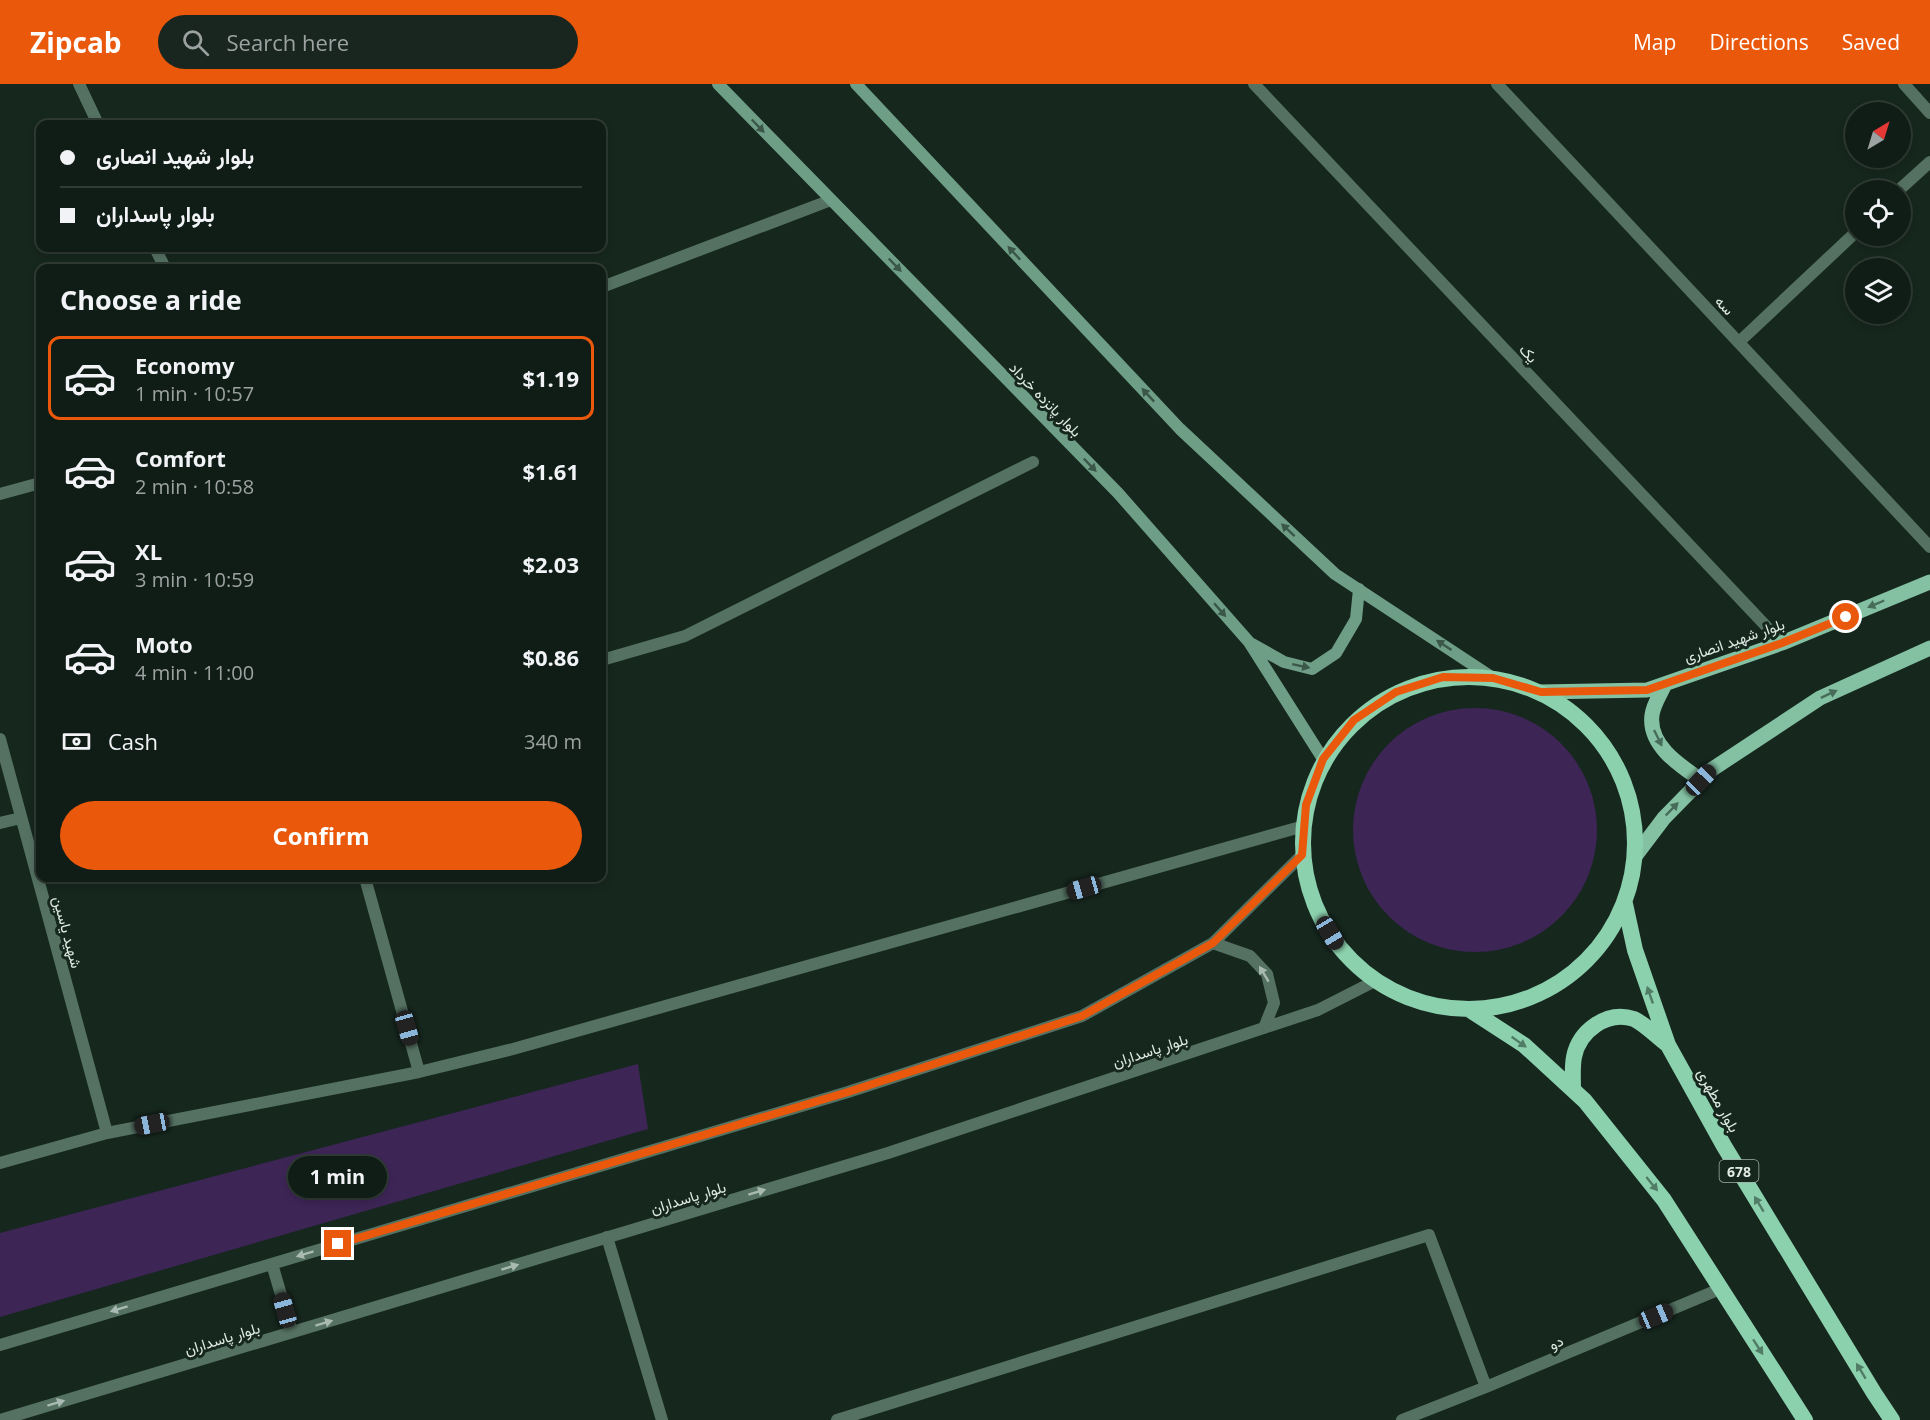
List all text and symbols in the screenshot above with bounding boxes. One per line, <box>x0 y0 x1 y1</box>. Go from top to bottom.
search box <box>158 15 578 69</box>
text: Zipcab <box>30 23 122 61</box>
icon: search <box>179 26 212 59</box>
text: Search here <box>227 27 349 57</box>
text: Map <box>1633 28 1676 56</box>
text: Directions <box>1709 28 1809 56</box>
text: Saved <box>1842 28 1900 56</box>
north arrow <box>1845 102 1911 168</box>
map controls <box>1845 102 1911 324</box>
one-way arrow <box>751 118 765 132</box>
text: بلوار شهید انصاری <box>96 140 254 170</box>
button: locate <box>1845 180 1911 246</box>
text: بلوار پاسداران <box>96 198 215 228</box>
one-way arrow <box>1008 246 1022 260</box>
one-way arrow <box>888 258 902 273</box>
button: layers <box>1845 258 1911 324</box>
text: Choose a ride <box>60 281 242 318</box>
street label: سه <box>1711 291 1739 319</box>
street label: یک <box>1515 339 1543 367</box>
text: Economy <box>135 350 234 380</box>
icon: car <box>63 351 117 405</box>
street label: بلوار پانزده خرداد <box>1005 357 1087 441</box>
text: $1.19 <box>522 363 579 393</box>
text: 1 min · 10:57 <box>135 380 254 407</box>
one-way arrow <box>1141 387 1155 402</box>
text: Comfort <box>135 443 226 473</box>
icon: car <box>63 444 117 498</box>
text: $1.61 <box>522 456 579 486</box>
one-way arrow <box>1083 457 1097 472</box>
text: 2 min · 10:58 <box>135 473 254 500</box>
one-way arrow <box>1281 524 1296 537</box>
text: XL <box>135 536 162 566</box>
icon: car <box>63 537 117 591</box>
text: $2.03 <box>522 549 579 579</box>
text: 3 min · 10:59 <box>135 566 254 593</box>
one-way arrow <box>1867 600 1885 609</box>
one-way arrow <box>1213 602 1226 617</box>
route start <box>1832 603 1859 630</box>
street label: بلوار شهید انصاری <box>1681 613 1787 668</box>
text: Moto <box>135 629 193 659</box>
icon: car <box>63 630 117 684</box>
one-way arrow <box>1436 640 1453 651</box>
text: $0.86 <box>522 642 579 672</box>
text: 4 min · 11:00 <box>135 659 254 686</box>
one-way arrow <box>1292 662 1311 671</box>
one-way arrow <box>1820 690 1837 699</box>
icon: cash <box>60 725 93 758</box>
text: Cash <box>108 726 158 756</box>
text: 340 m <box>524 728 582 755</box>
one-way arrow <box>1652 729 1662 747</box>
car <box>1682 761 1720 799</box>
button: Confirm <box>60 801 582 870</box>
one-way arrow <box>1665 803 1679 817</box>
car <box>1064 874 1104 902</box>
street label: شهید یاسین <box>48 894 87 971</box>
car <box>1313 913 1347 953</box>
one-way arrow <box>1259 965 1269 982</box>
one-way arrow <box>1645 986 1655 1004</box>
car <box>393 1008 421 1048</box>
street label: بلوار پاسداران <box>1110 1028 1190 1073</box>
one-way arrow <box>1510 1036 1526 1048</box>
street label: بلوار مطهری <box>1692 1064 1745 1136</box>
car <box>133 1112 171 1136</box>
callout: 1 min <box>288 1157 388 1199</box>
road number: 678 <box>1720 1160 1758 1182</box>
text: 1 min <box>310 1163 365 1190</box>
street label: بلوار پاسداران <box>648 1176 729 1219</box>
one-way arrow <box>1645 1176 1658 1192</box>
one-way arrow <box>748 1187 766 1196</box>
one-way arrow <box>1754 1196 1765 1212</box>
route end <box>324 1230 351 1257</box>
one-way arrow <box>296 1250 314 1259</box>
one-way arrow <box>501 1261 519 1271</box>
car <box>271 1290 299 1330</box>
car <box>1636 1301 1676 1331</box>
one-way arrow <box>110 1305 128 1314</box>
street label: بلوار پاسداران <box>182 1317 263 1360</box>
one-way arrow <box>315 1318 333 1327</box>
street label: دو <box>1546 1330 1566 1354</box>
one-way arrow <box>1752 1339 1763 1355</box>
one-way arrow <box>1855 1363 1866 1379</box>
one-way arrow <box>47 1398 65 1407</box>

